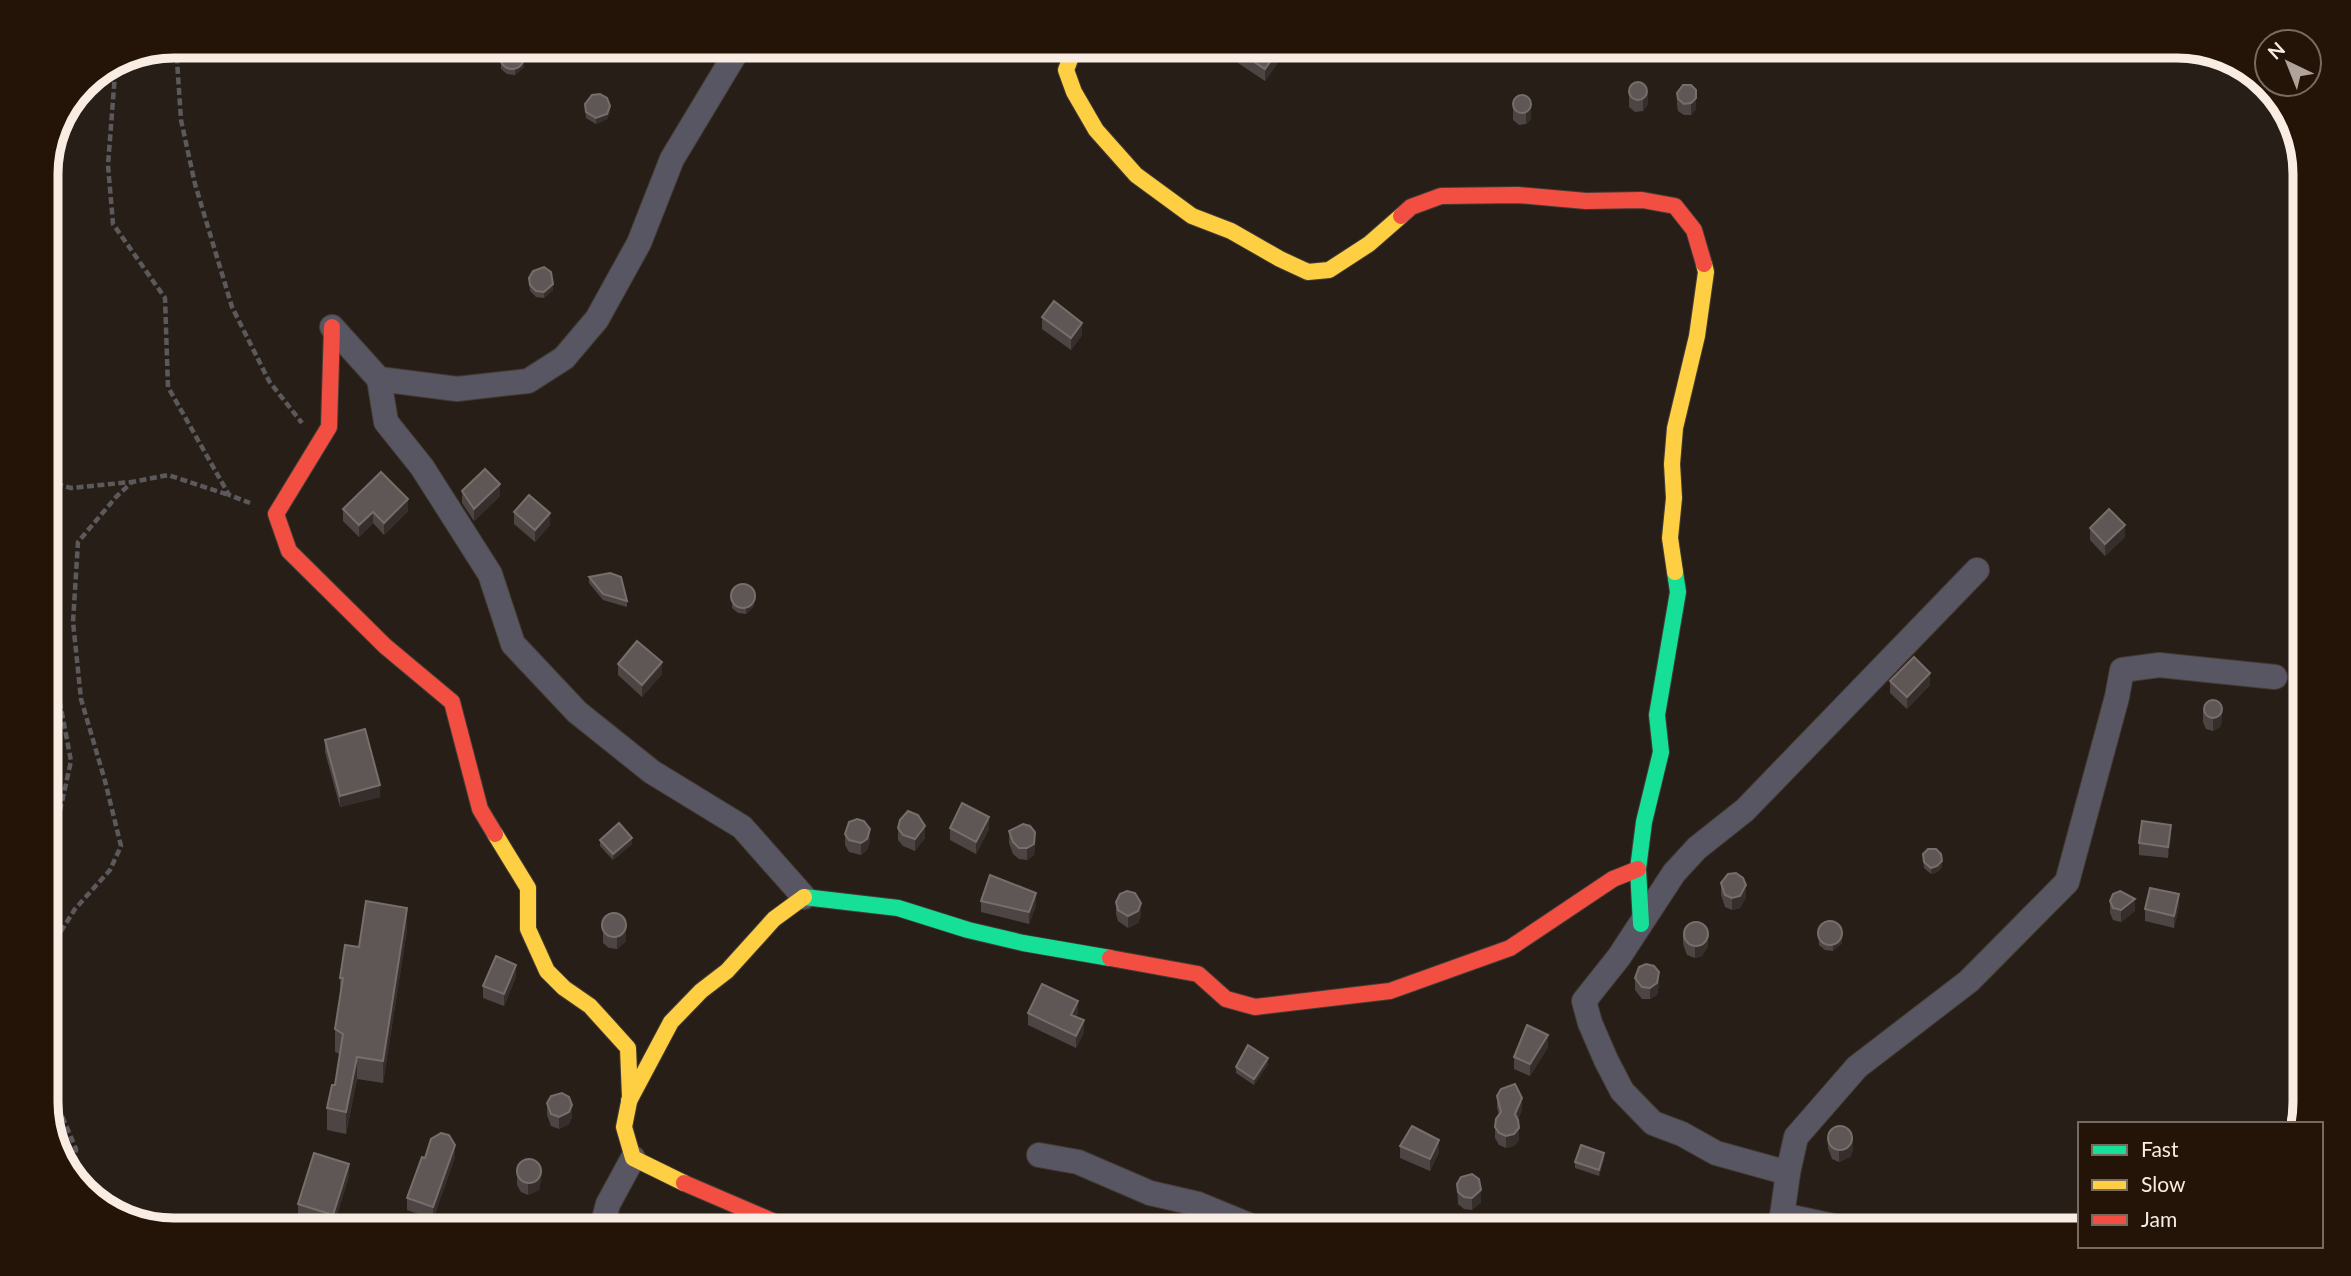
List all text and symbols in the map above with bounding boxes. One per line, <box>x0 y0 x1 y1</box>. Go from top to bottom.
north arrow <box>2253 28 2323 98</box>
text: N <box>2263 37 2289 64</box>
legend <box>2078 1122 2323 1248</box>
text: Fast <box>2141 1136 2179 1161</box>
text: Slow <box>2141 1171 2186 1196</box>
text: Jam <box>2141 1206 2177 1231</box>

